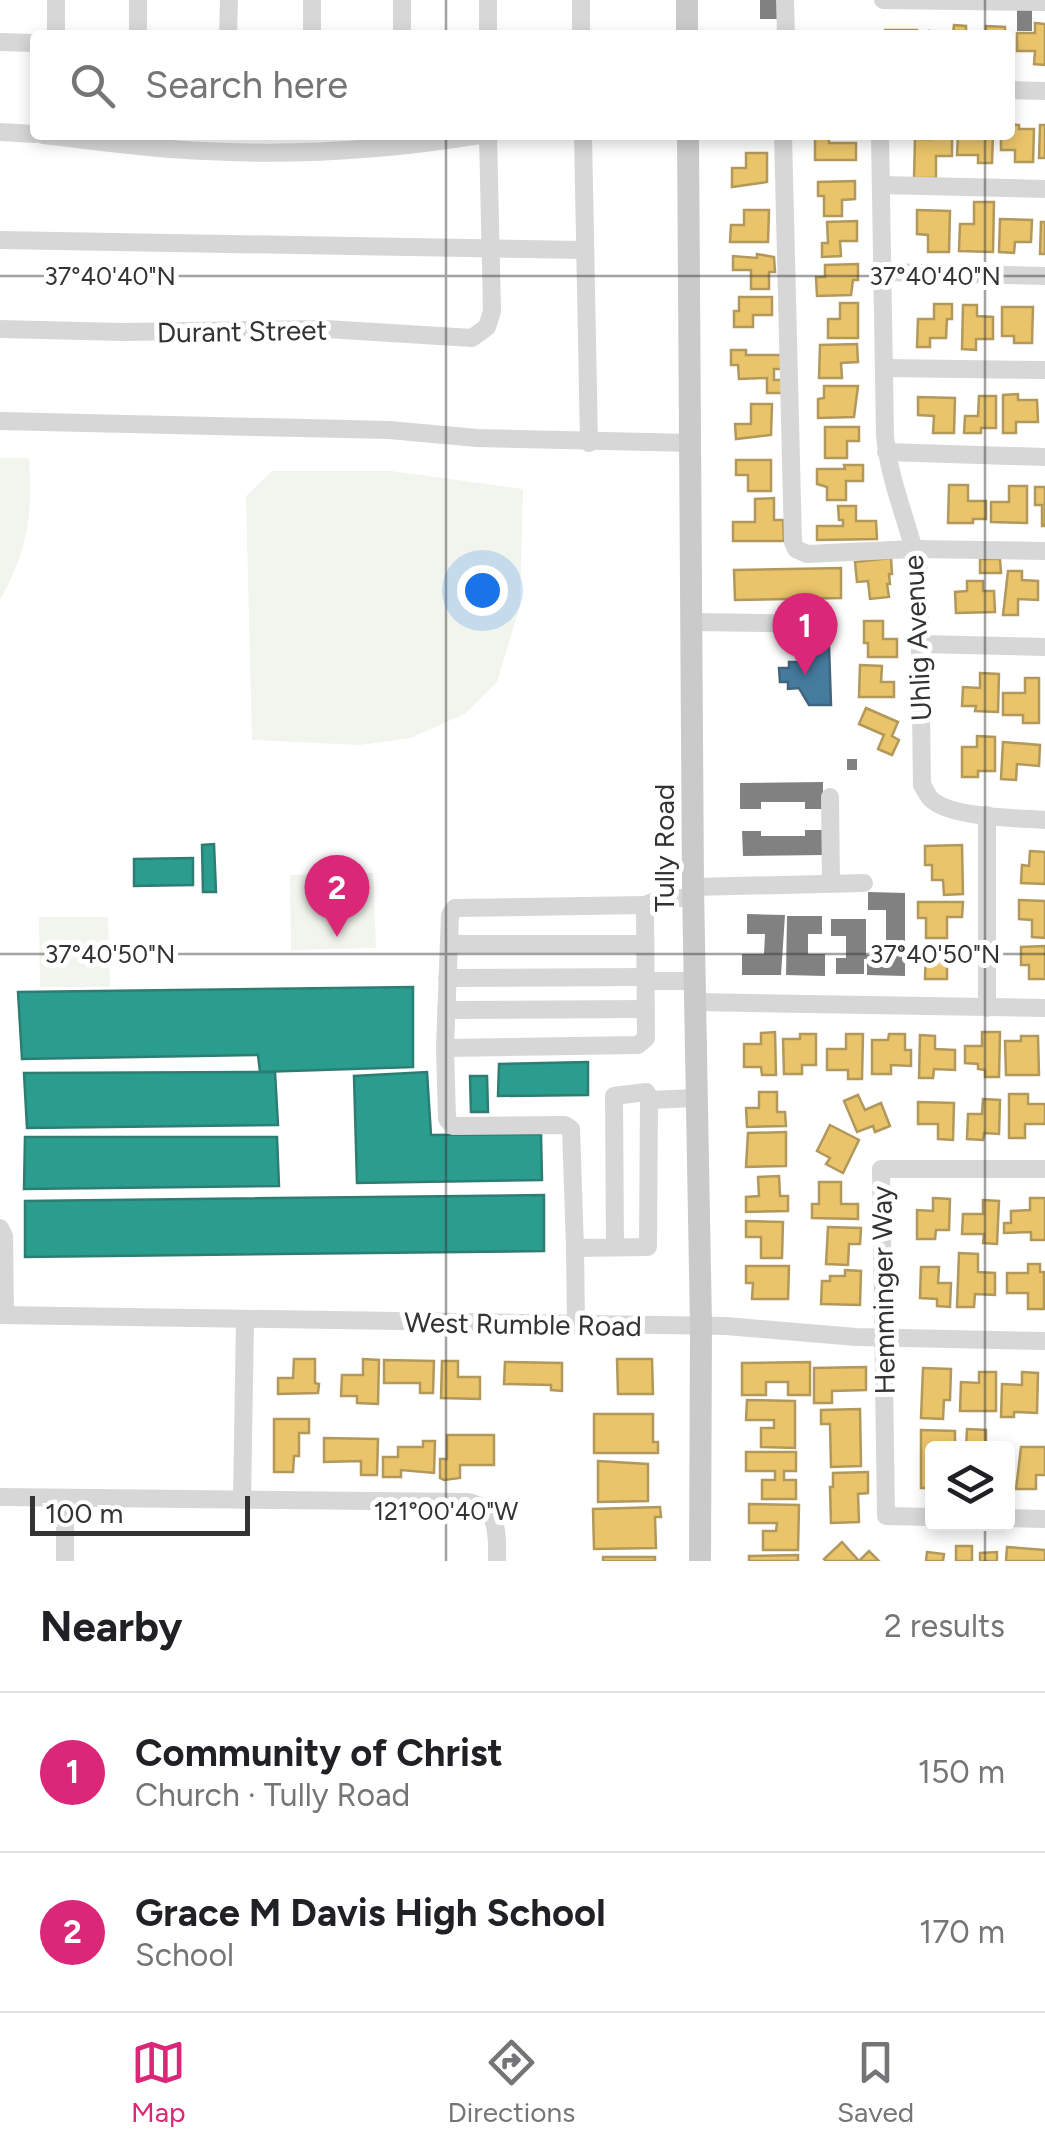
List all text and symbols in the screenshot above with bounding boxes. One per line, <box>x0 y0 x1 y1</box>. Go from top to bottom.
search box <box>30 30 1015 140</box>
icon: search <box>65 58 120 113</box>
text: Search here <box>145 62 348 108</box>
text: 37°40'40"N <box>44 261 176 291</box>
text: 37°40'40"N <box>869 261 1001 291</box>
street label: Durant Street <box>157 313 327 349</box>
street label: Uhlig Avenue <box>896 554 938 722</box>
your location <box>457 565 508 616</box>
pin: 1 <box>772 592 838 675</box>
street label: Tully Road <box>647 784 681 912</box>
pin: 2 <box>304 854 370 937</box>
text: 37°40'50"N <box>45 939 175 969</box>
text: 37°40'50"N <box>870 939 1000 969</box>
street label: Hemminger Way <box>864 1185 902 1395</box>
street label: West Rumble Road <box>404 1305 642 1343</box>
map controls <box>925 1441 1015 1531</box>
button: layers <box>925 1441 1015 1531</box>
scale bar <box>30 1491 250 1536</box>
text: 100 m <box>45 1496 123 1530</box>
text: 121°00'40"W <box>374 1496 518 1526</box>
text: Nearby <box>40 1601 182 1652</box>
text: 2 results <box>884 1607 1005 1645</box>
text: Community of Christ <box>135 1730 503 1776</box>
text: 1 <box>66 1753 79 1791</box>
text: 150 m <box>918 1753 1005 1791</box>
text: Church · Tully Road <box>135 1776 410 1814</box>
text: Grace M Davis High School <box>135 1890 605 1936</box>
text: 2 <box>63 1913 82 1951</box>
text: 170 m <box>919 1913 1005 1951</box>
text: School <box>135 1936 234 1974</box>
tab: Map <box>131 2035 186 2129</box>
tab: Directions <box>448 2035 575 2129</box>
tab: Saved <box>837 2035 914 2129</box>

